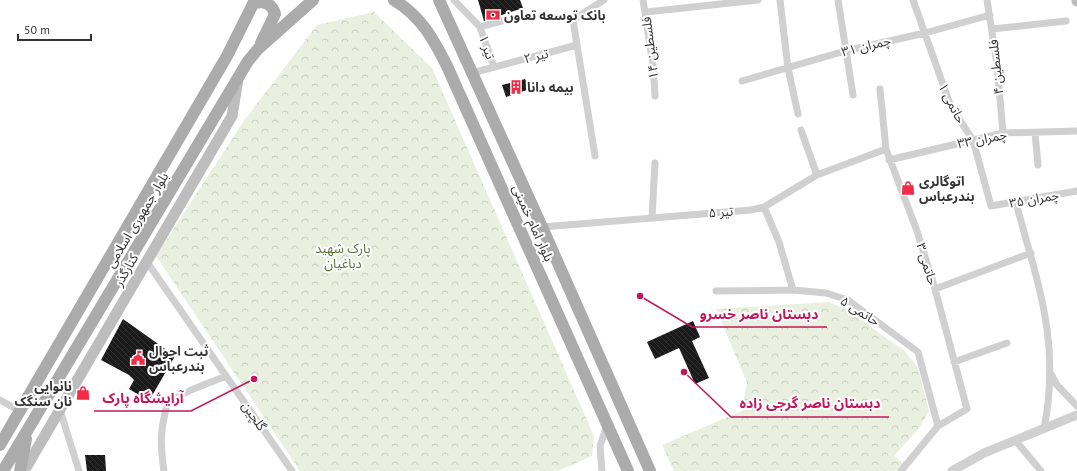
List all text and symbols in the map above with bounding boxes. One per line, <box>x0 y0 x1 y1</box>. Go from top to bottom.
bank icon: بانک توسعه تعاون <box>485 7 501 23</box>
place label: بانک توسعه تعاون <box>504 7 606 24</box>
scale bar <box>18 16 91 42</box>
street label: فلسطین ۱۴ <box>638 16 662 80</box>
text: 50 m <box>24 22 50 37</box>
street label: چمران ۳۱ <box>840 32 893 61</box>
street label: تیر ۱ <box>475 33 499 62</box>
street label: فلسطین ۴ <box>985 38 1007 95</box>
street label: تیر ۲ <box>522 45 550 67</box>
building icon: بیمه دانا <box>508 79 524 95</box>
place label: بیمه دانا <box>527 79 574 96</box>
street label: حاتمی ۱ <box>935 80 970 126</box>
street label: چمران ۳۳ <box>956 126 1009 153</box>
street label: بلوار جمهوری اسلامی <box>102 169 172 271</box>
place label: اتوگالری بندرعباس <box>919 173 975 205</box>
shop icon: اتوگالری بندرعباس <box>900 180 916 196</box>
street label: بلوار امام خمینی <box>508 182 558 264</box>
street label: چمران ۳۵ <box>1008 186 1061 213</box>
street label: تیر ۵ <box>708 202 734 222</box>
park label: پارک شهید دباغیان <box>315 240 371 272</box>
street label: حاتمی ۳ <box>913 241 942 288</box>
street label: کنارگذر <box>109 250 142 290</box>
street label: حاتمی ۵ <box>837 292 883 330</box>
callout: دبستان ناصر خسرو <box>692 301 827 327</box>
text: دبستان ناصر خسرو <box>700 305 818 323</box>
place label: ثبت احوال بندرعباس <box>149 343 209 375</box>
public building icon: ثبت احوال بندرعباس <box>130 350 146 366</box>
place label: نانوایی نان سنگک <box>15 378 72 410</box>
shop icon: نانوایی نان سنگک <box>75 385 91 401</box>
callout: آرایشگاه پارک <box>94 385 191 411</box>
text: آرایشگاه پارک <box>102 389 184 408</box>
callout: دبستان ناصر گرجی زاده <box>731 391 889 417</box>
text: دبستان ناصر گرجی زاده <box>739 394 881 412</box>
street label: گلچین <box>237 398 270 435</box>

